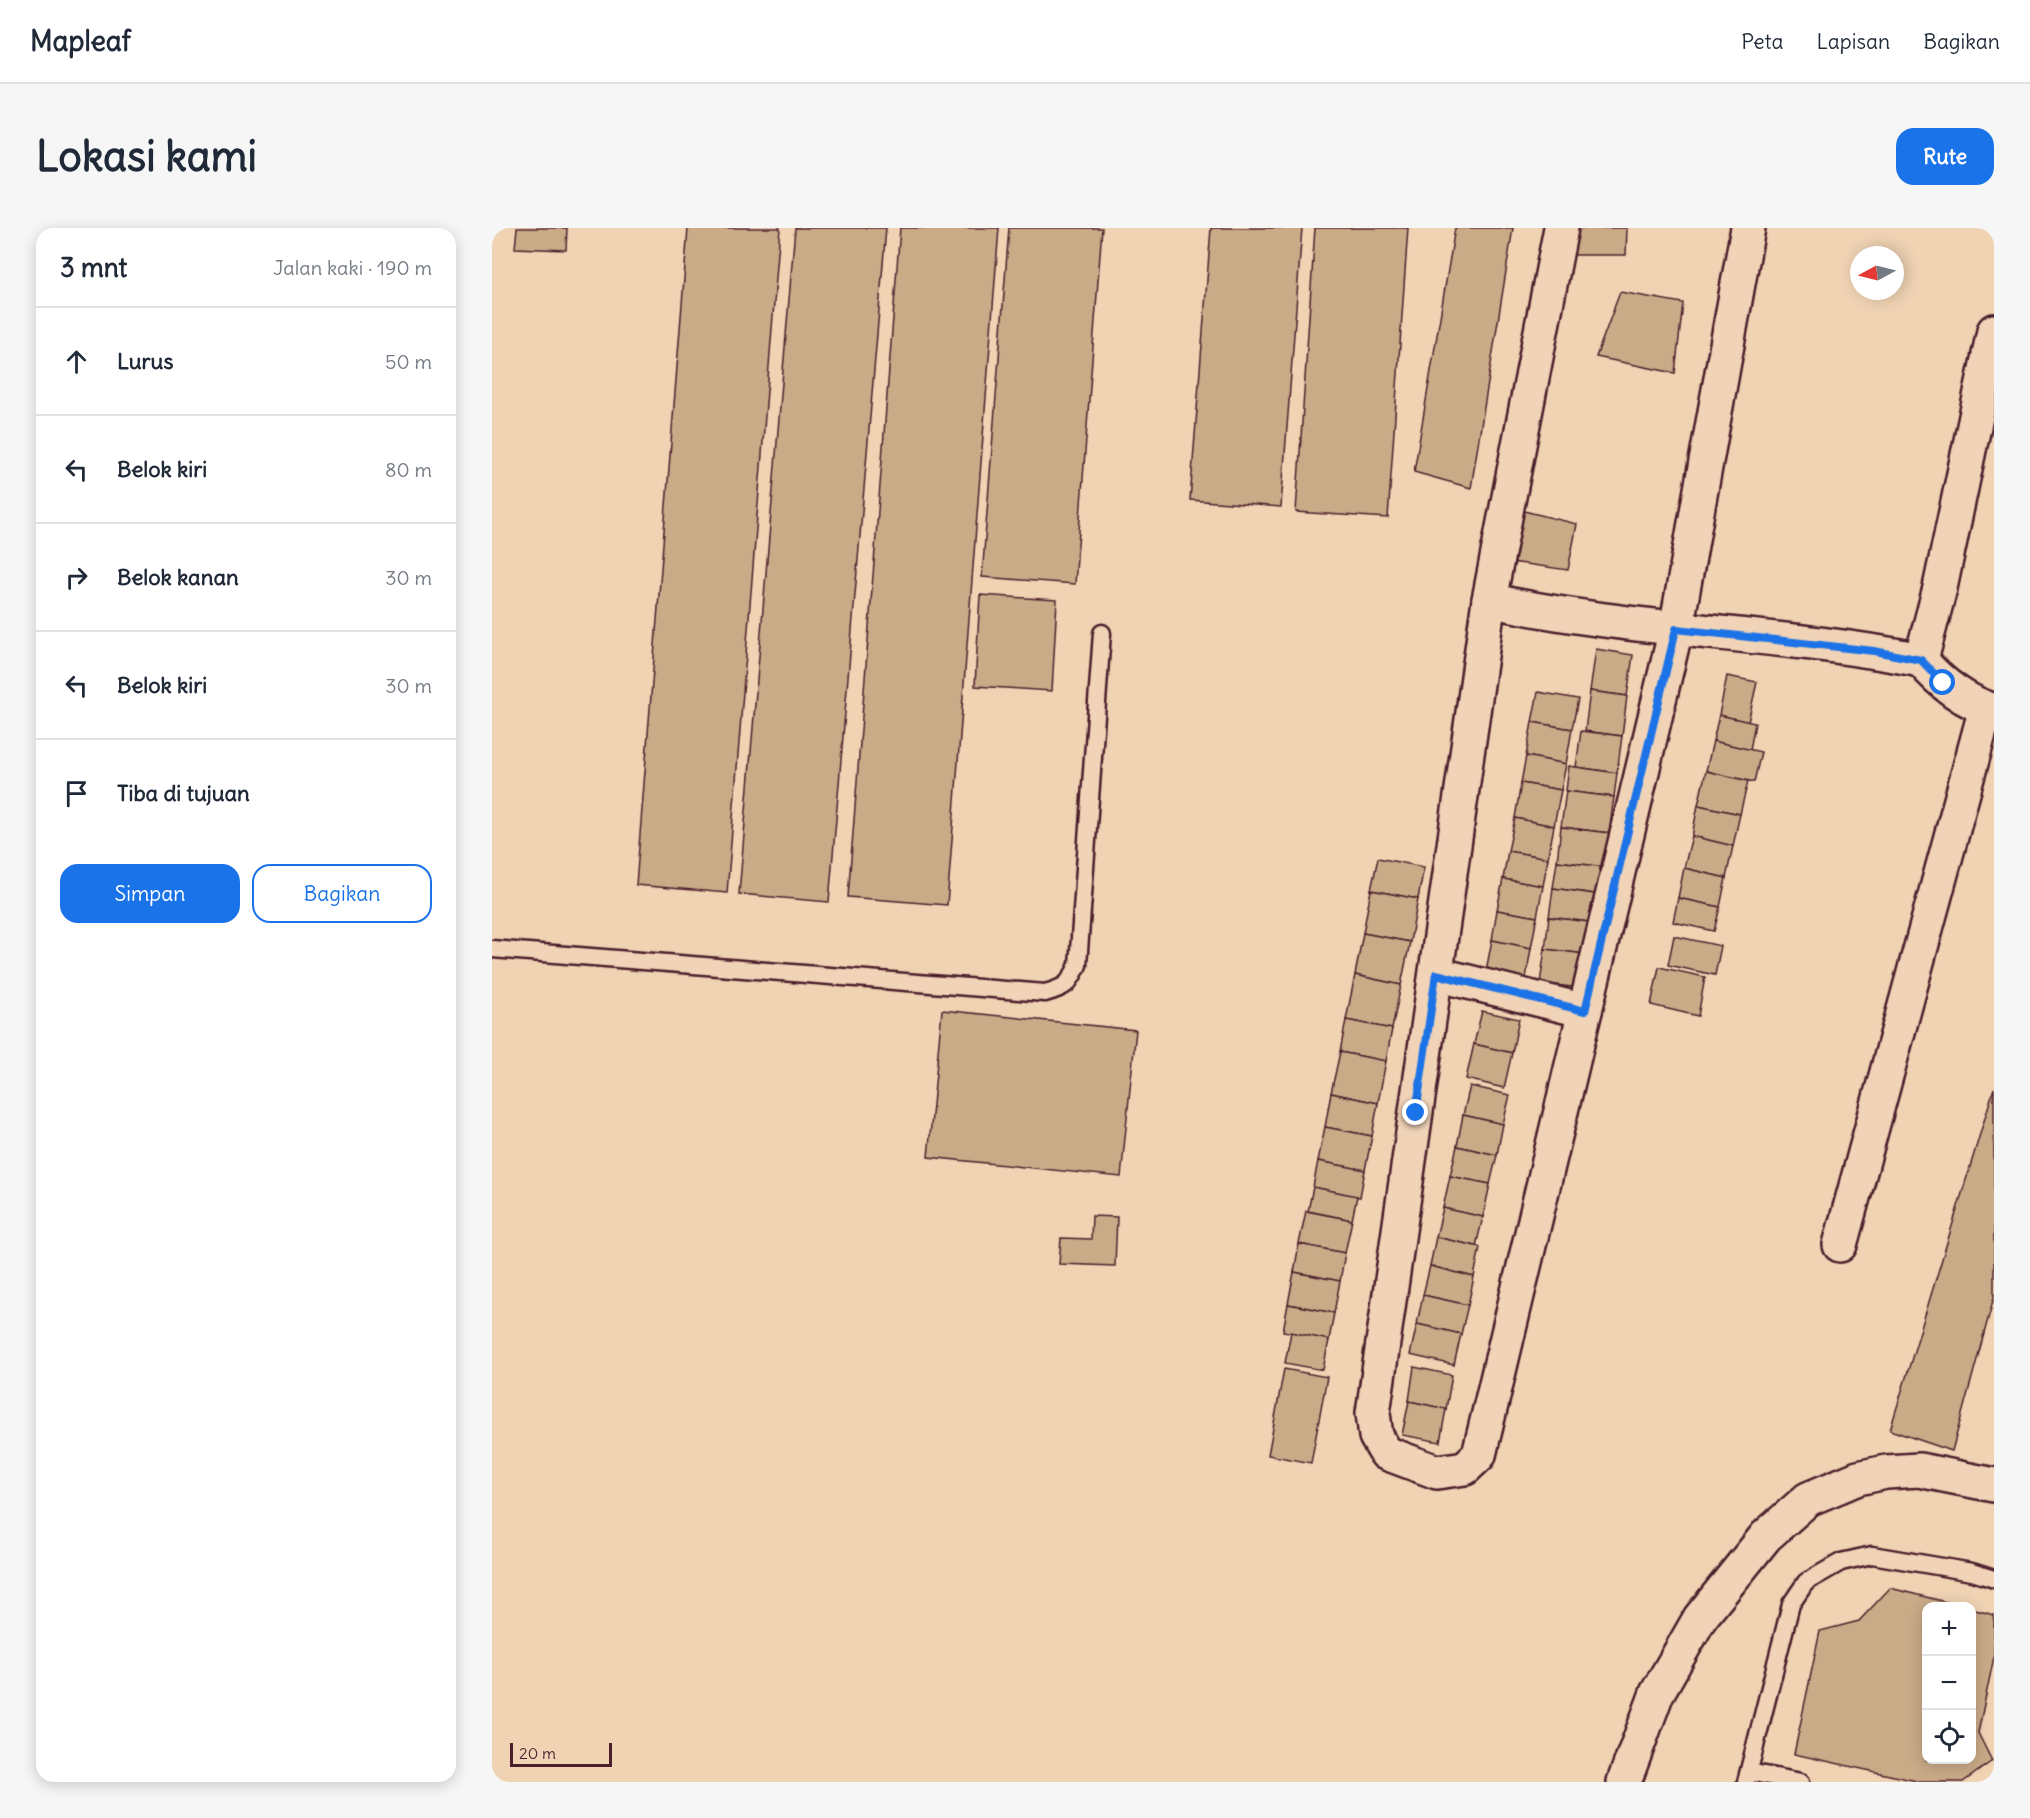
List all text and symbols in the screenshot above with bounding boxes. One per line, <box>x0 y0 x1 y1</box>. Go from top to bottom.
text: Mapleaf <box>30 23 131 59</box>
text: Peta <box>1741 28 1784 55</box>
text: Lapisan <box>1817 28 1890 55</box>
text: Bagikan <box>1923 28 2000 55</box>
button: Rute <box>1896 128 1994 185</box>
text: Lokasi kami <box>36 130 257 182</box>
north arrow <box>1850 246 1904 300</box>
text: 3 mnt <box>60 251 127 284</box>
text: Jalan kaki · 190 m <box>273 255 432 280</box>
icon: ahead <box>60 345 93 378</box>
text: Lurus <box>117 347 173 375</box>
text: 50 m <box>385 349 432 374</box>
icon: left <box>60 453 93 486</box>
text: Belok kiri <box>117 455 207 483</box>
text: 80 m <box>385 457 432 482</box>
icon: right <box>60 561 93 594</box>
text: Belok kanan <box>117 563 239 591</box>
text: 30 m <box>385 565 432 590</box>
icon: left <box>60 669 93 702</box>
route start <box>1929 669 1955 695</box>
text: Belok kiri <box>117 671 207 699</box>
text: 30 m <box>385 673 432 698</box>
icon: arrive <box>60 777 93 810</box>
text: Tiba di tujuan <box>117 779 250 807</box>
button: Simpan <box>60 864 240 923</box>
button: Bagikan <box>252 864 432 923</box>
route end <box>1402 1099 1428 1125</box>
map controls <box>1922 1602 1976 1764</box>
button: + <box>1922 1602 1976 1656</box>
button: − <box>1922 1656 1976 1710</box>
button: locate <box>1922 1710 1976 1764</box>
scale bar <box>510 1740 612 1768</box>
text: 20 m <box>519 1743 556 1763</box>

